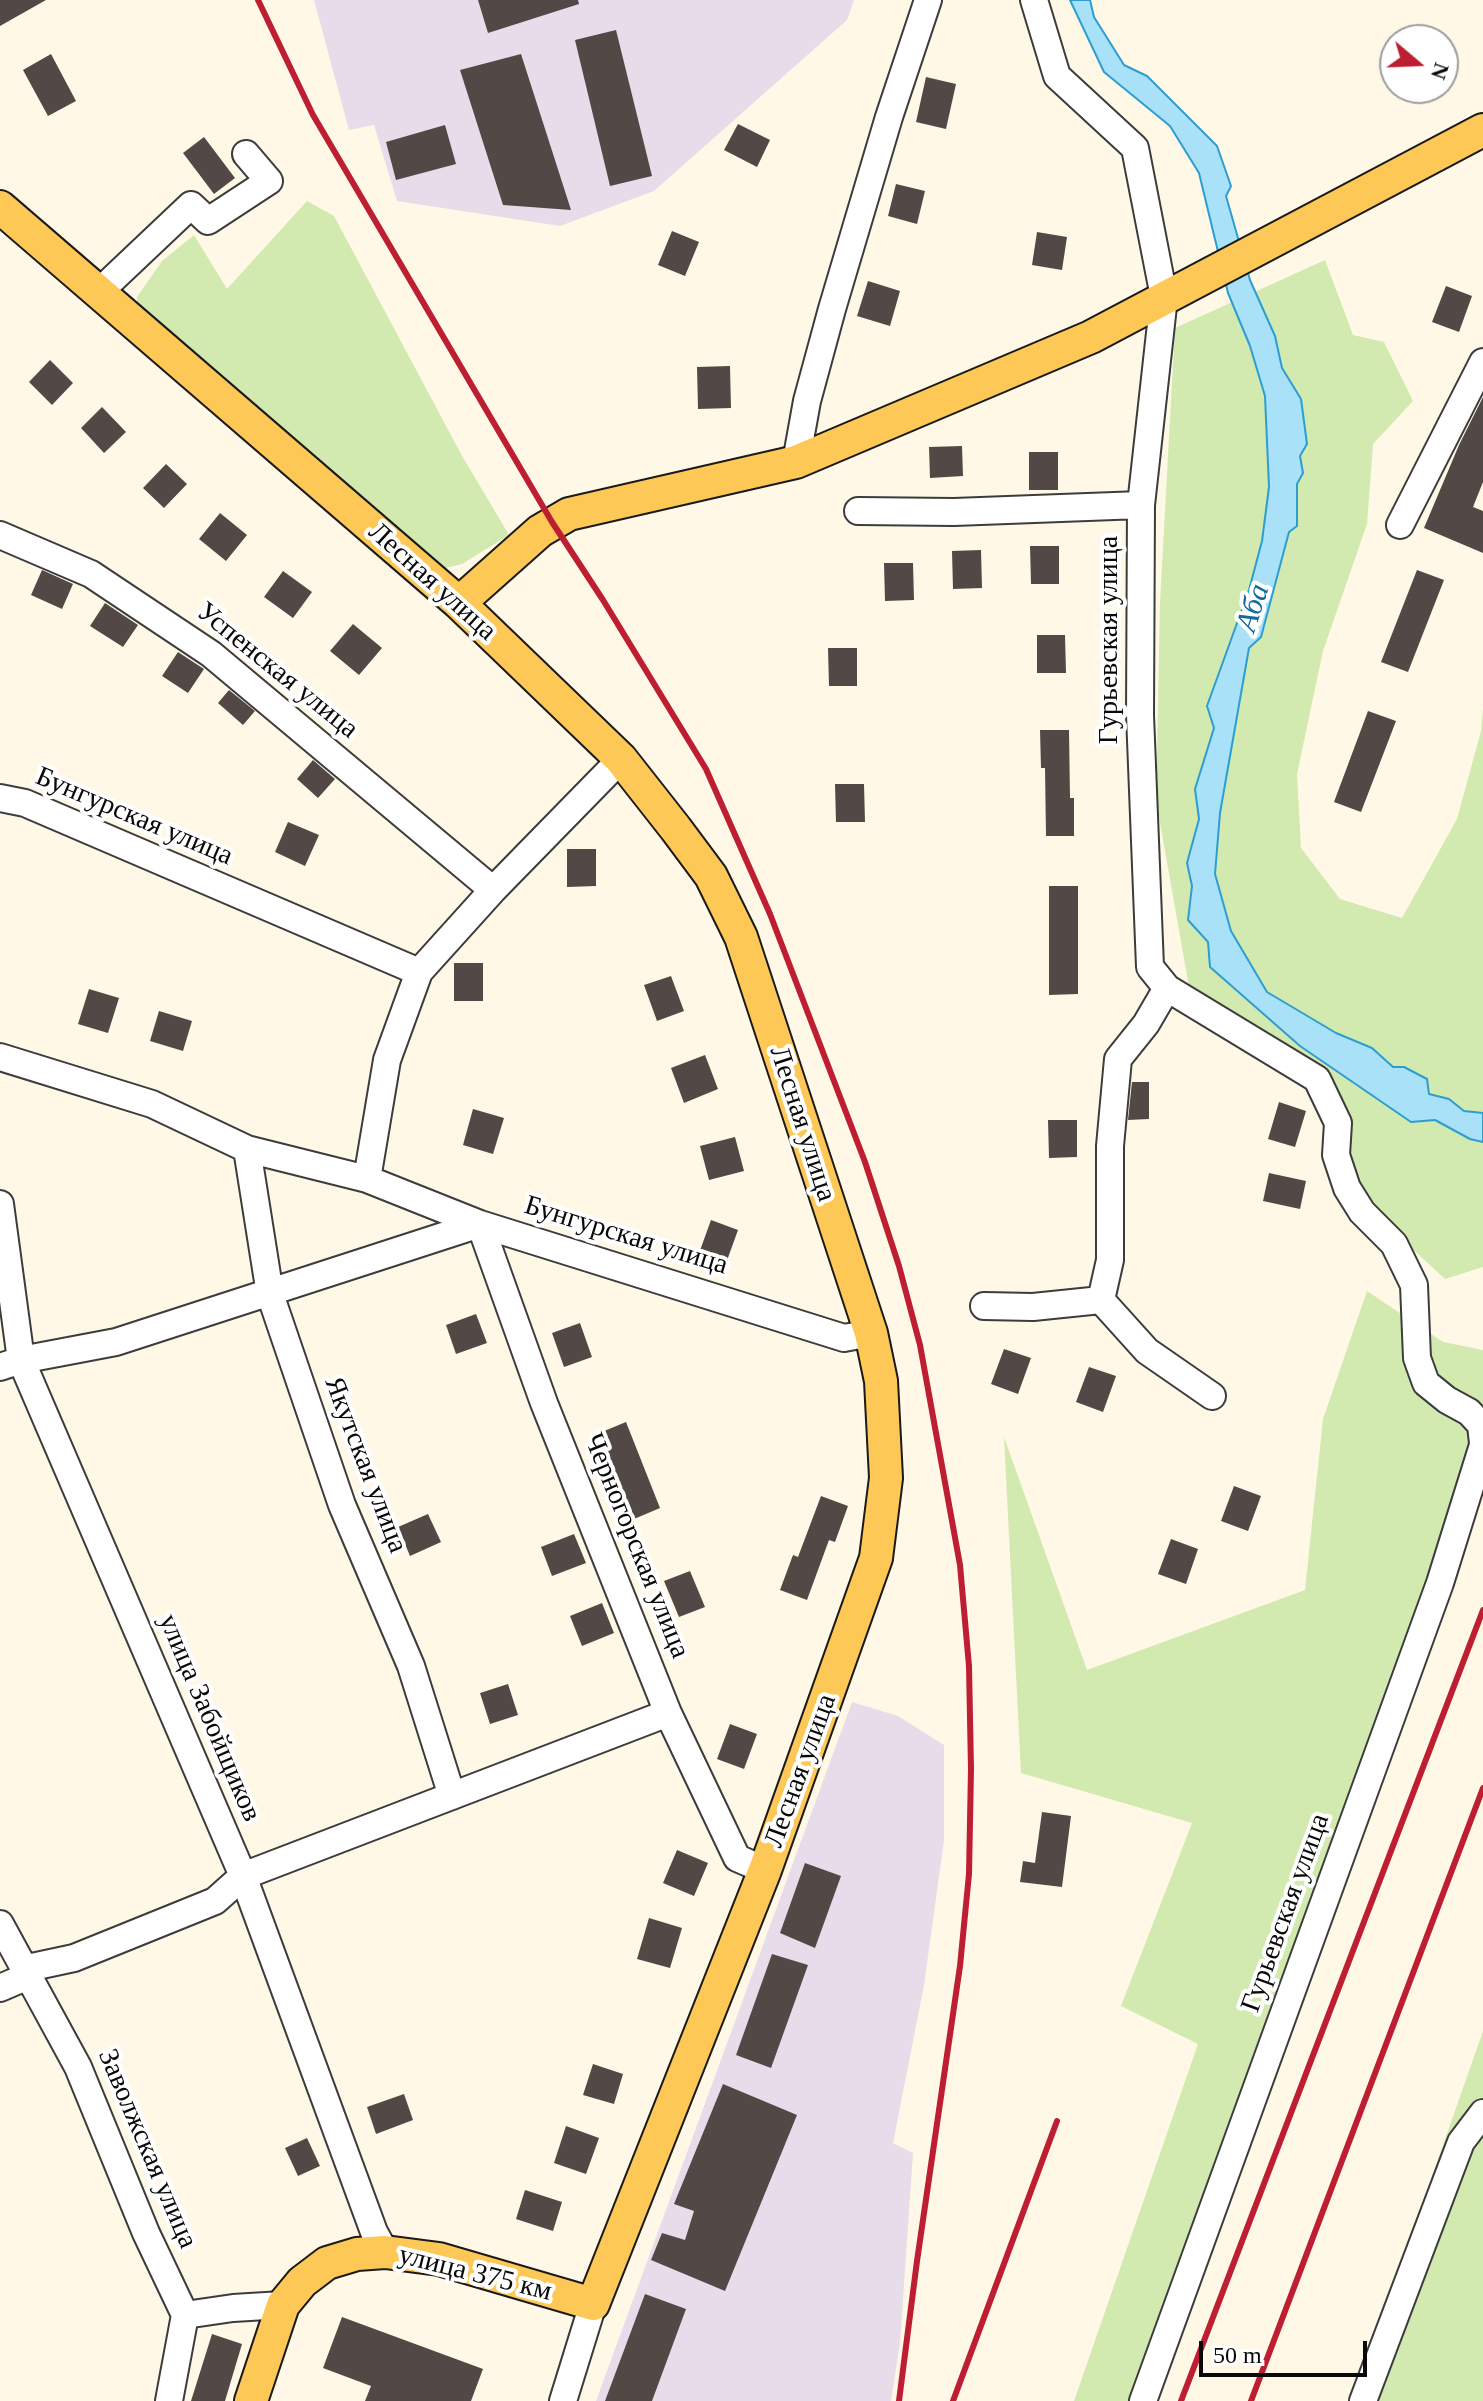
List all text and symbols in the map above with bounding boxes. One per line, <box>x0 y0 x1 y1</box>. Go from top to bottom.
north arrow <box>1379 24 1459 104</box>
text: N <box>1426 60 1455 83</box>
street label: Лесная улица <box>361 516 503 648</box>
street label: Гурьевская улица <box>1093 536 1127 744</box>
water label: Аба <box>1229 580 1279 636</box>
street label: Успенская улица <box>189 596 365 746</box>
street label: Бунгурская улица <box>30 760 238 874</box>
street label: Лесная улица <box>761 1042 843 1206</box>
street label: Бунгурская улица <box>520 1189 732 1283</box>
street label: Якутская улица <box>316 1372 414 1558</box>
street label: Черногорская улица <box>576 1429 696 1663</box>
street label: улица Забойщиков <box>150 1609 268 1827</box>
street label: Лесная улица <box>758 1690 844 1852</box>
street label: Гурьевская улица <box>1235 1809 1337 2017</box>
street label: Заволжская улица <box>90 2044 204 2254</box>
street label: улица 375 км <box>395 2239 555 2309</box>
scale bar <box>1203 2325 1371 2375</box>
text: 50 m <box>1213 2342 1262 2368</box>

